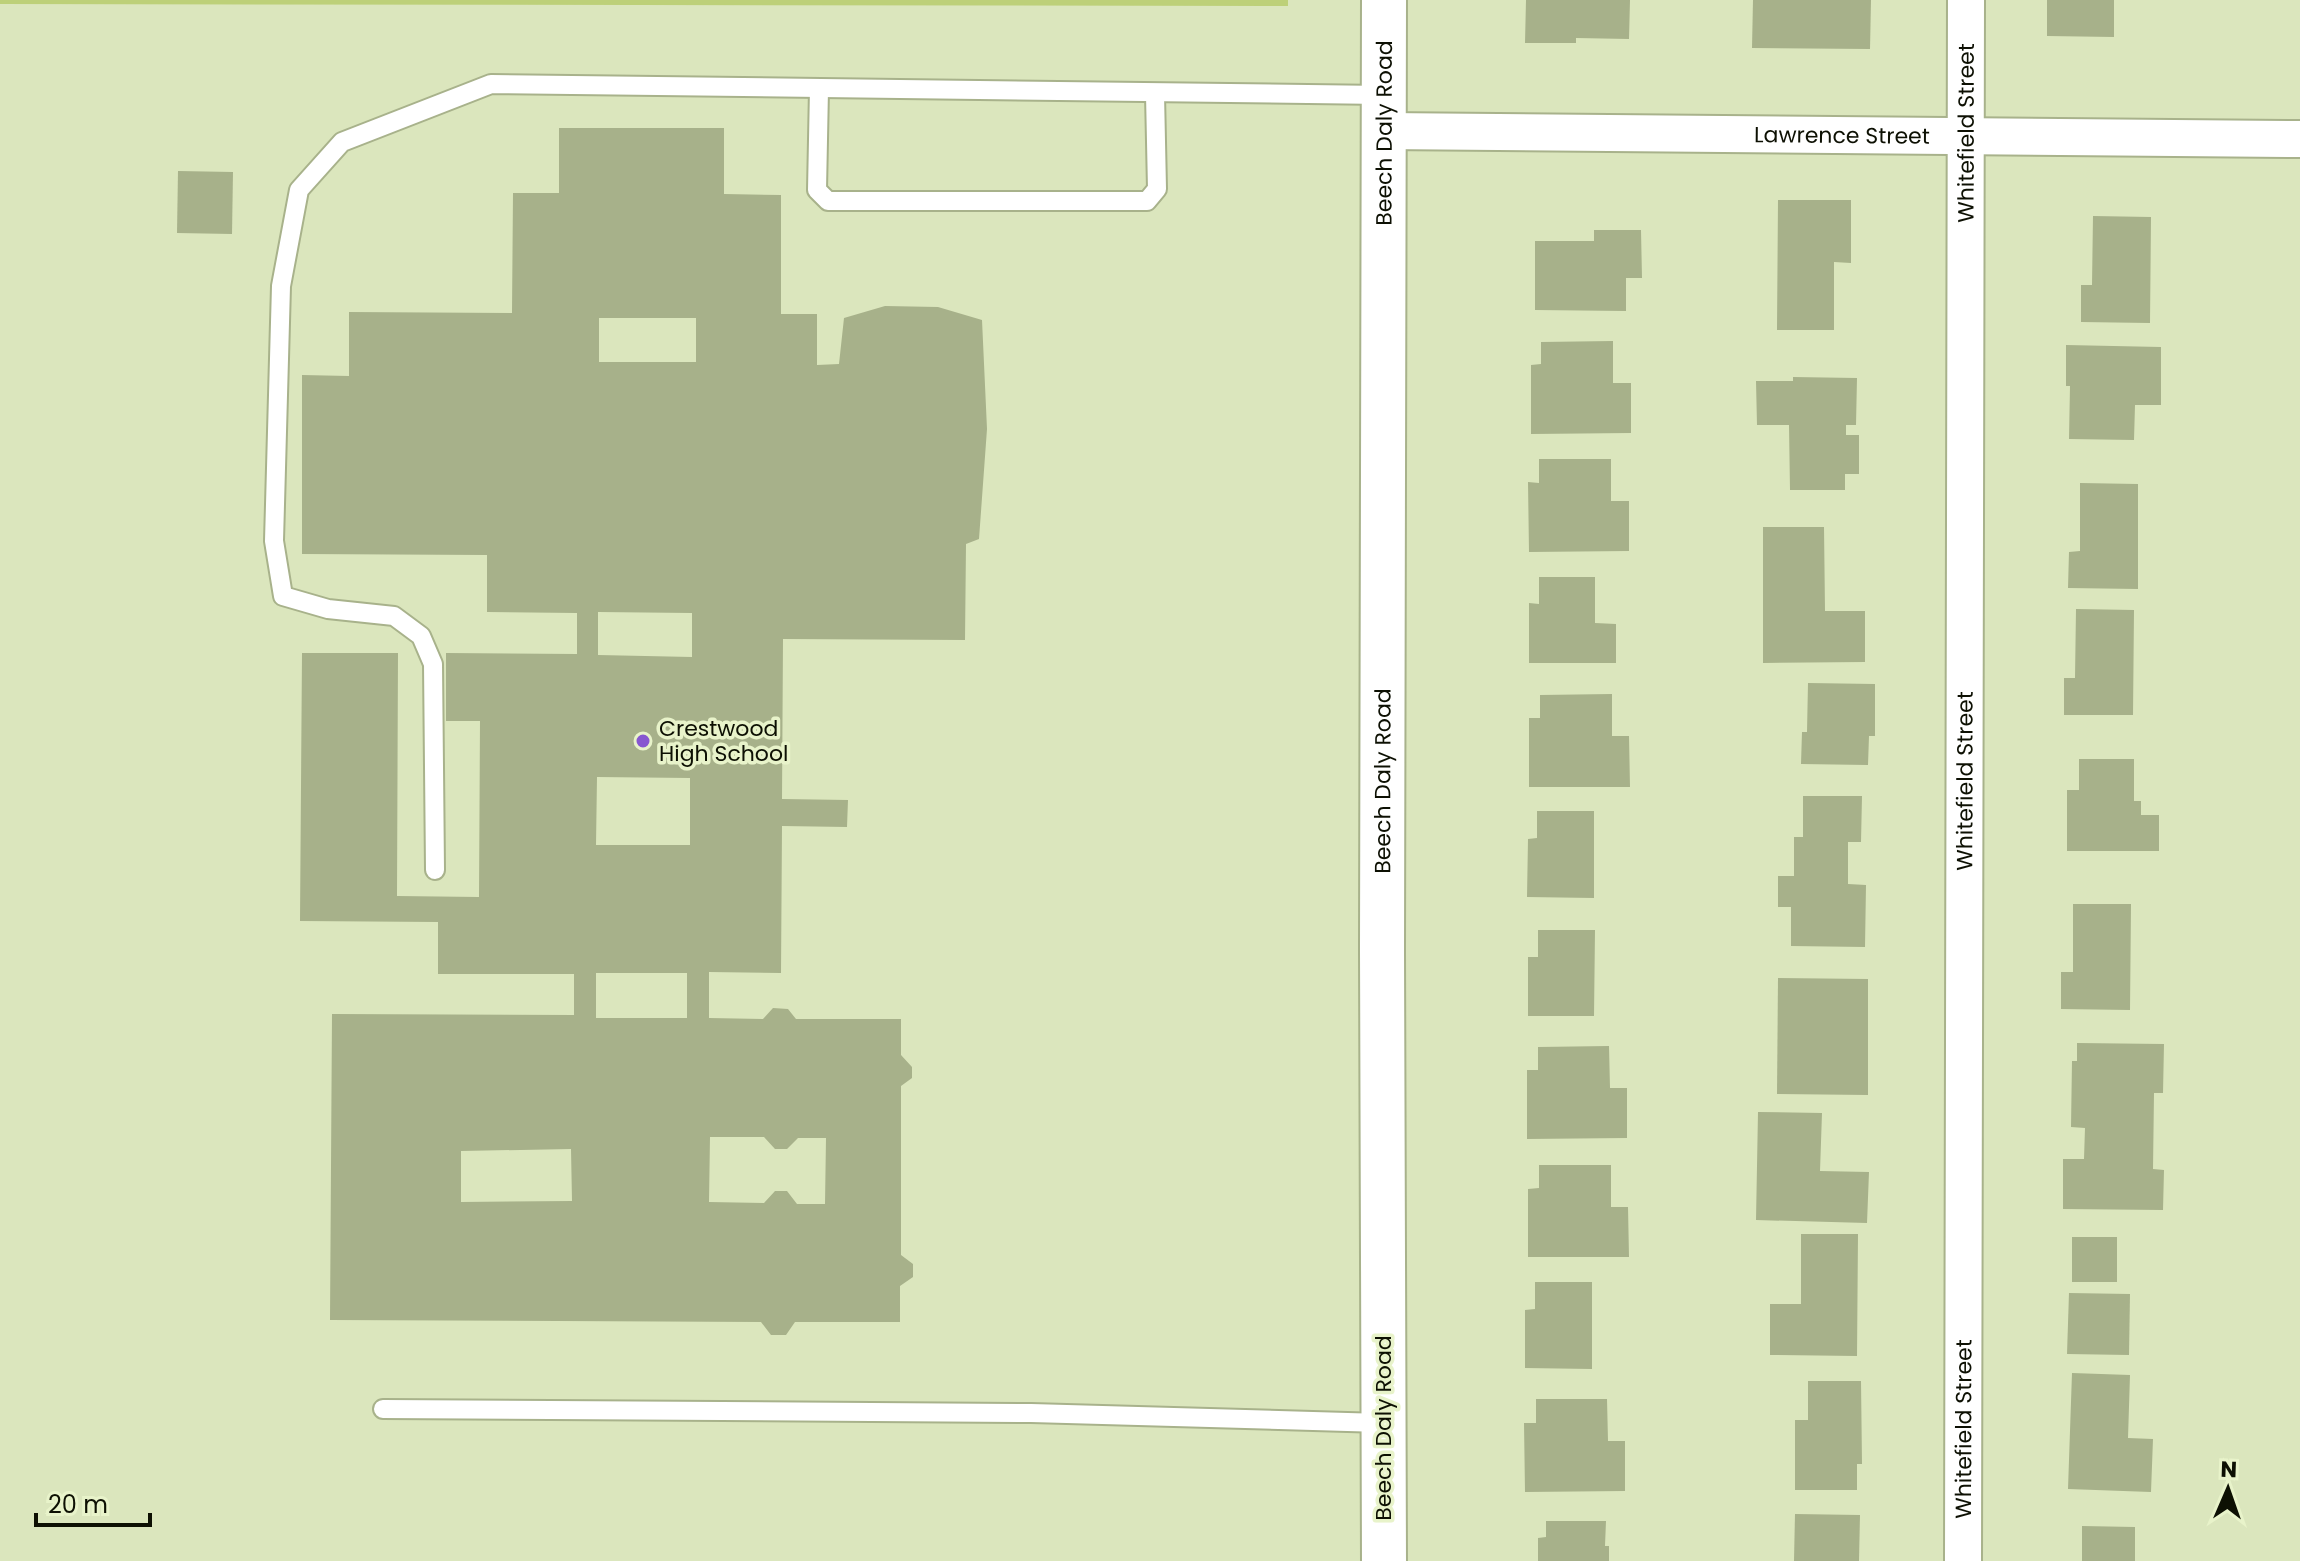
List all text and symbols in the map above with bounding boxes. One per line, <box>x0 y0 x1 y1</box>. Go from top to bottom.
street label: Beech Daly Road <box>1369 40 1400 226</box>
street label: Whitefield Street <box>1951 43 1982 223</box>
street label: Lawrence Street <box>1754 119 1930 152</box>
street label: Beech Daly Road <box>1367 688 1399 874</box>
street label: Whitefield Street <box>1949 691 1981 871</box>
place label: Crestwood High School <box>659 713 788 769</box>
marker: Crestwood High School <box>634 732 652 750</box>
street label: Beech Daly Road <box>1368 1335 1399 1521</box>
street label: Whitefield Street <box>1948 1339 1979 1519</box>
north arrow <box>2188 1449 2268 1529</box>
text: N <box>2220 1454 2237 1485</box>
scale bar <box>36 1477 150 1527</box>
text: 20 m <box>48 1488 108 1521</box>

